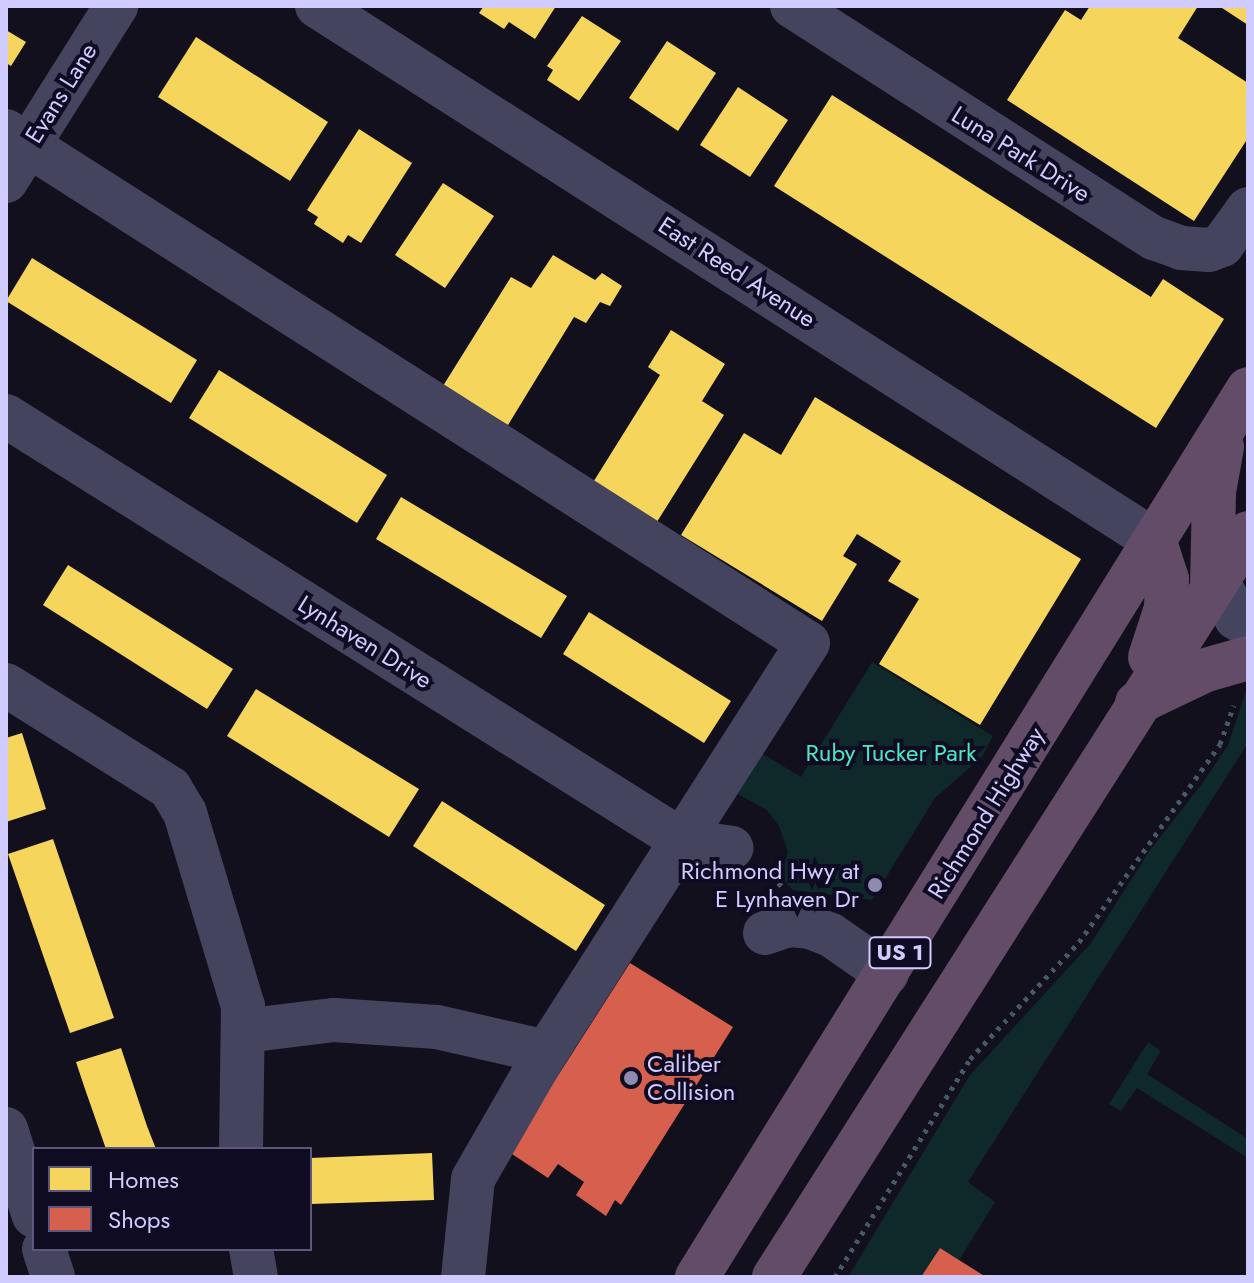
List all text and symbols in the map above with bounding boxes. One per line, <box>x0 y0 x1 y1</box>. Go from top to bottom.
street label: Evans Lane <box>19 38 103 148</box>
street label: Luna Park Drive <box>947 100 1095 208</box>
street label: East Reed Avenue <box>653 211 821 333</box>
street label: Lynhaven Drive <box>293 589 437 695</box>
street label: Richmond Highway <box>922 722 1050 904</box>
park label: Ruby Tucker Park <box>805 739 977 767</box>
place label: Richmond Hwy at E Lynhaven Dr <box>681 857 859 913</box>
marker: Richmond Hwy at E Lynhaven Dr <box>866 876 884 894</box>
road number: US 1 <box>868 935 932 971</box>
place label: Caliber Collision <box>647 1050 735 1106</box>
marker: Caliber Collision <box>622 1069 640 1087</box>
legend <box>32 1147 312 1251</box>
text: Homes <box>108 1162 179 1197</box>
text: Shops <box>108 1202 170 1237</box>

